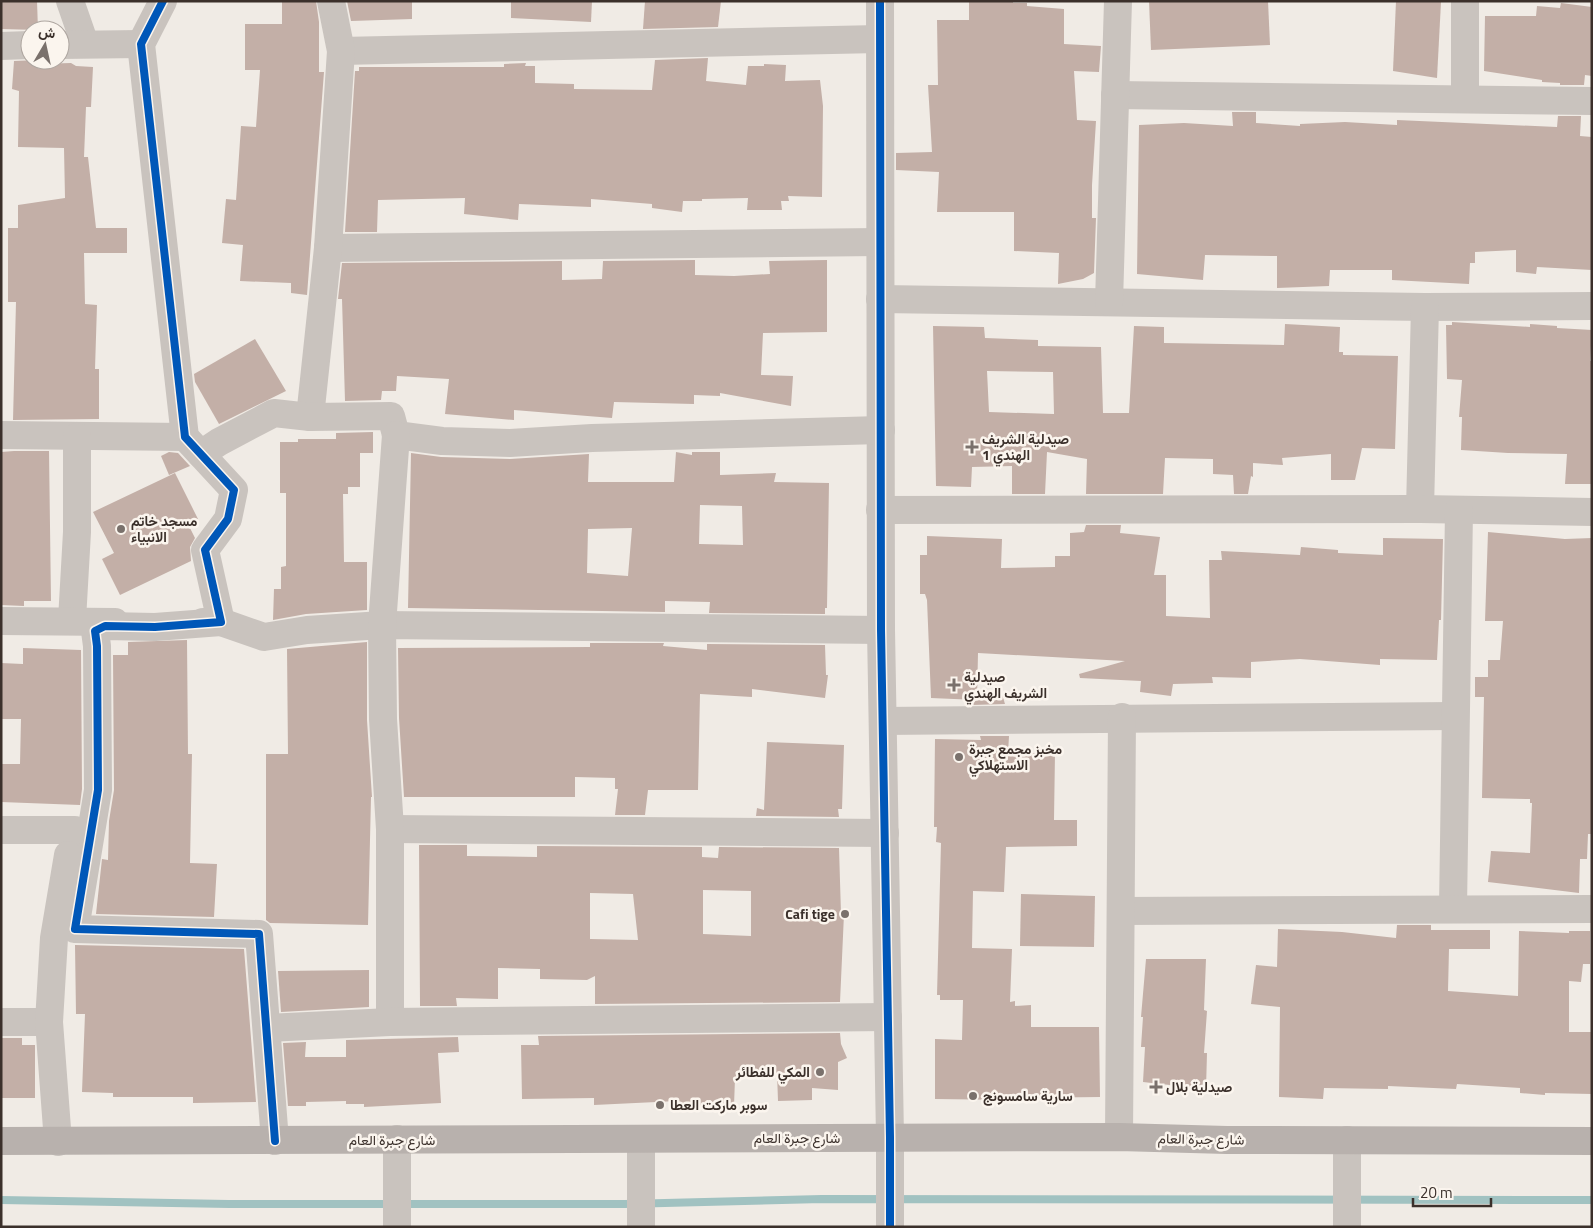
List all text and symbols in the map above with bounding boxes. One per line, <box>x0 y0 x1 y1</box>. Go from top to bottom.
north arrow <box>20 20 70 70</box>
text: ش <box>37 20 57 43</box>
place label: صيدلية الشريف الهندي 1 <box>982 428 1069 467</box>
marker: صيدلية الشريف الهندي 1 <box>966 441 978 453</box>
place label: مسجد خاتم الانبياء <box>131 510 198 547</box>
marker: مسجد خاتم الانبياء <box>115 523 127 535</box>
place label: صيدلية الشريف الهندي <box>964 666 1047 705</box>
marker: صيدلية الشريف الهندي <box>948 679 960 691</box>
place label: مخبز مجمع جبرة الاستهلاكي <box>969 738 1062 777</box>
marker: مخبز مجمع جبرة الاستهلاكي <box>953 751 965 763</box>
place label: Cafi tige <box>785 903 835 924</box>
marker: Cafi tige <box>839 908 851 920</box>
place label: المكي للفطائر <box>735 1061 810 1084</box>
marker: المكي للفطائر <box>814 1066 826 1078</box>
place label: صيدلية بلال <box>1166 1076 1233 1097</box>
marker: صيدلية بلال <box>1150 1081 1162 1093</box>
place label: سارية سامسونج <box>983 1085 1073 1106</box>
marker: سارية سامسونج <box>967 1090 979 1102</box>
place label: سوبر ماركت العطا <box>670 1094 767 1115</box>
marker: سوبر ماركت العطا <box>654 1099 666 1111</box>
street label: شارع جبرة العام <box>754 1127 840 1149</box>
street label: شارع جبرة العام <box>1157 1127 1245 1151</box>
street label: شارع جبرة العام <box>349 1129 435 1151</box>
scale bar <box>1413 1176 1490 1208</box>
text: 20 m <box>1420 1181 1453 1204</box>

